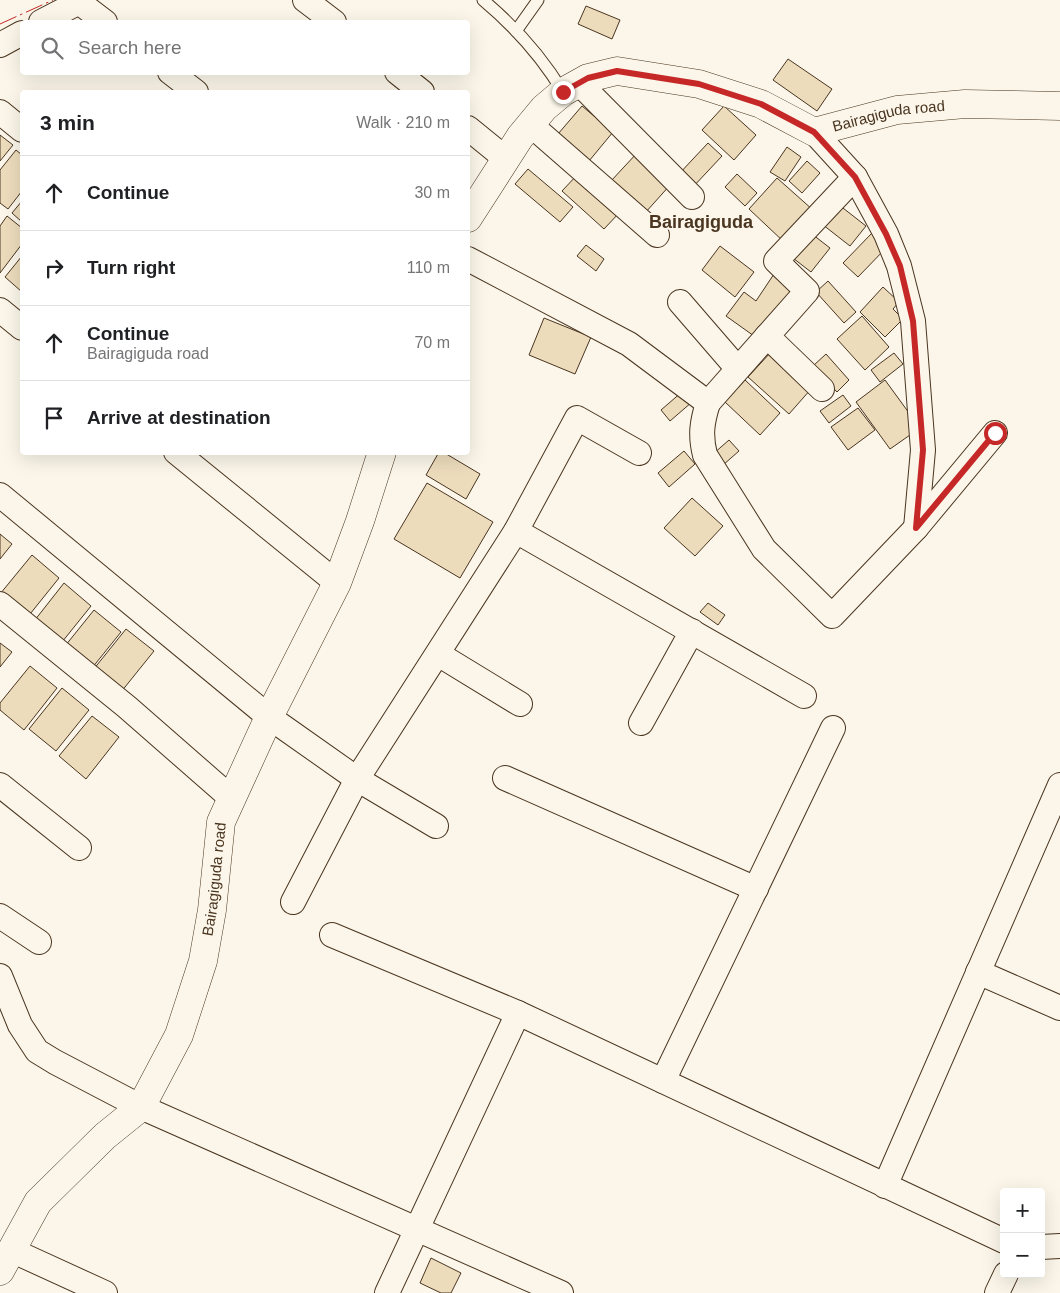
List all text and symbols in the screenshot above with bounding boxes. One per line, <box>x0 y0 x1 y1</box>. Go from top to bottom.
search box <box>20 20 470 75</box>
icon: search <box>38 34 66 62</box>
text: Search here <box>78 37 182 58</box>
route end <box>552 81 575 104</box>
street label: Bairagiguda road <box>831 97 945 135</box>
text: 3 min <box>40 111 95 134</box>
text: Walk · 210 m <box>356 114 450 131</box>
icon: ahead <box>40 179 68 207</box>
text: Continue <box>87 182 169 203</box>
text: 30 m <box>414 184 450 201</box>
district label: Bairagiguda <box>649 212 754 232</box>
icon: right <box>40 254 68 282</box>
text: Turn right <box>87 257 175 278</box>
text: 110 m <box>407 259 450 276</box>
text: Continue <box>87 323 169 344</box>
icon: ahead <box>40 329 68 357</box>
text: 70 m <box>414 334 450 351</box>
text: Bairagiguda road <box>87 345 209 362</box>
icon: arrive <box>40 404 68 432</box>
text: Arrive at destination <box>87 407 271 428</box>
route start <box>984 422 1007 445</box>
street label: Bairagiguda road <box>199 821 229 937</box>
map controls <box>1000 1188 1045 1278</box>
button: + <box>1000 1188 1045 1233</box>
button: − <box>1000 1233 1045 1278</box>

